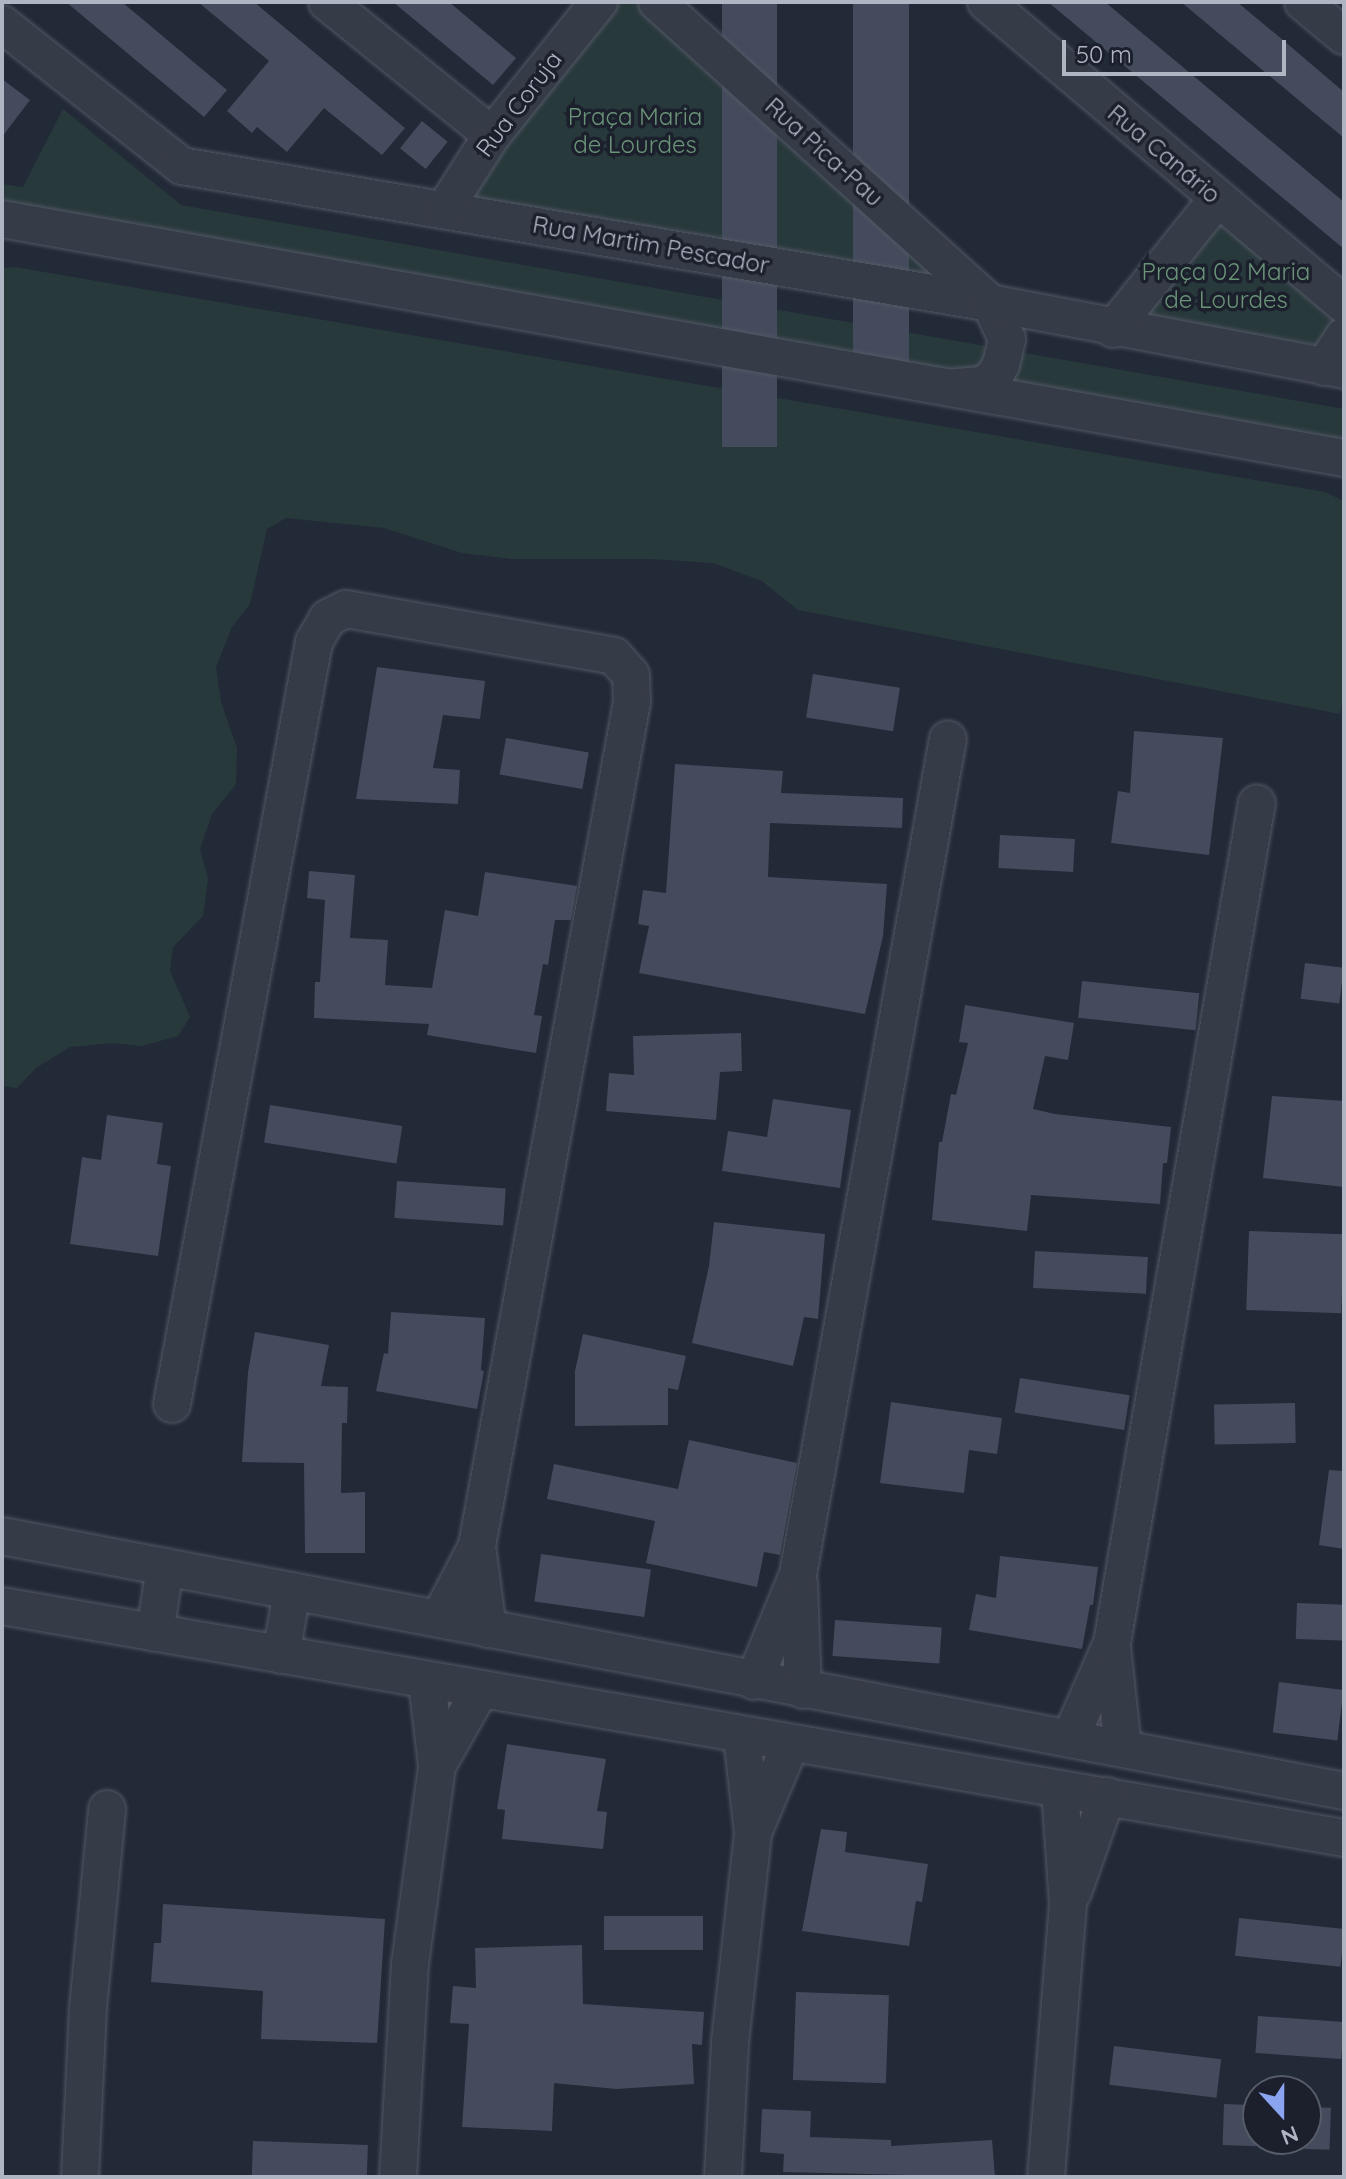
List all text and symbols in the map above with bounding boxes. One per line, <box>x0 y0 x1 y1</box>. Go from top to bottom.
scale bar <box>1066 24 1290 74</box>
text: 50 m <box>1076 39 1132 69</box>
street label: Rua Coruja <box>470 46 568 162</box>
street label: Rua Pica-Pau <box>759 92 889 212</box>
street label: Rua Canário <box>1102 99 1226 209</box>
park label: Praça Maria de Lourdes <box>568 103 702 159</box>
street label: Rua Martim Pescador <box>530 210 772 280</box>
park label: Praça 02 Maria de Lourdes <box>1142 258 1310 314</box>
north arrow <box>1242 2075 1322 2155</box>
text: N <box>1277 2120 1302 2152</box>

